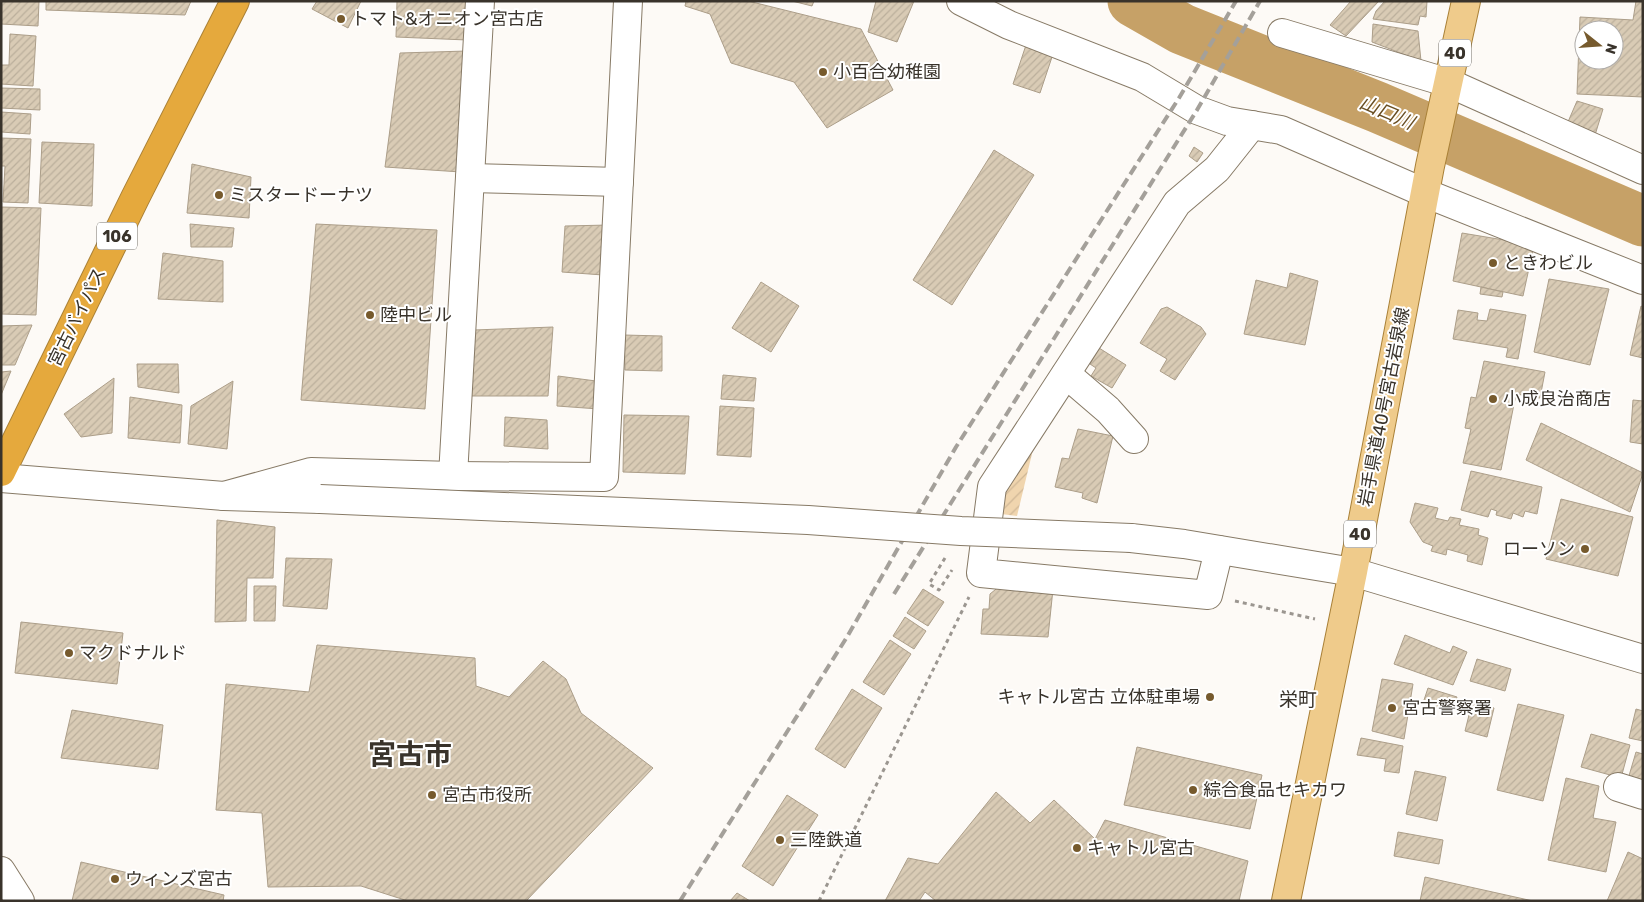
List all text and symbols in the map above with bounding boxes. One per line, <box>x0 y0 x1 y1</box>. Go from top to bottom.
place label: トマト&オニオン宮古店 <box>351 8 544 30</box>
marker: トマト&オニオン宮古店 <box>335 13 347 25</box>
north arrow <box>1574 20 1624 70</box>
road number: 40 <box>1439 40 1471 66</box>
text: N <box>1601 41 1621 56</box>
place label: 小百合幼稚園 <box>833 61 941 83</box>
marker: 小百合幼稚園 <box>817 66 829 78</box>
water label: 山口川 <box>1356 91 1419 135</box>
place label: ミスタードーナツ <box>229 184 373 206</box>
marker: ミスタードーナツ <box>213 189 225 201</box>
road number: 106 <box>97 222 137 250</box>
place label: ときわビル <box>1503 252 1593 274</box>
marker: ときわビル <box>1487 257 1499 269</box>
street label: 宮古バイパス <box>44 264 110 370</box>
place label: 陸中ビル <box>380 304 452 326</box>
street label: 岩手県道40号宮古岩泉線 <box>1354 305 1414 509</box>
marker: 陸中ビル <box>364 309 376 321</box>
place label: 小成良治商店 <box>1503 388 1611 410</box>
marker: 小成良治商店 <box>1487 393 1499 405</box>
road number: 40 <box>1344 520 1376 548</box>
place label: ローソン <box>1503 538 1575 560</box>
marker: ローソン <box>1579 543 1591 555</box>
place label: マクドナルド <box>79 642 187 664</box>
marker: マクドナルド <box>63 647 75 659</box>
place label: キャトル宮古 立体駐車場 <box>998 686 1200 708</box>
district label: 栄町 <box>1279 688 1317 711</box>
marker: キャトル宮古 立体駐車場 <box>1204 691 1216 703</box>
place label: 宮古警察署 <box>1402 697 1492 719</box>
marker: 宮古警察署 <box>1386 702 1398 714</box>
district label: 宮古市 <box>368 738 452 771</box>
place label: 綜合食品セキカワ <box>1203 779 1347 801</box>
place label: 宮古市役所 <box>442 784 532 806</box>
marker: 綜合食品セキカワ <box>1187 784 1199 796</box>
marker: 宮古市役所 <box>426 789 438 801</box>
place label: 三陸鉄道 <box>790 829 862 851</box>
marker: 三陸鉄道 <box>774 834 786 846</box>
place label: キャトル宮古 <box>1087 837 1195 859</box>
marker: キャトル宮古 <box>1071 842 1083 854</box>
place label: ウィンズ宮古 <box>125 868 233 890</box>
marker: ウィンズ宮古 <box>109 873 121 885</box>

